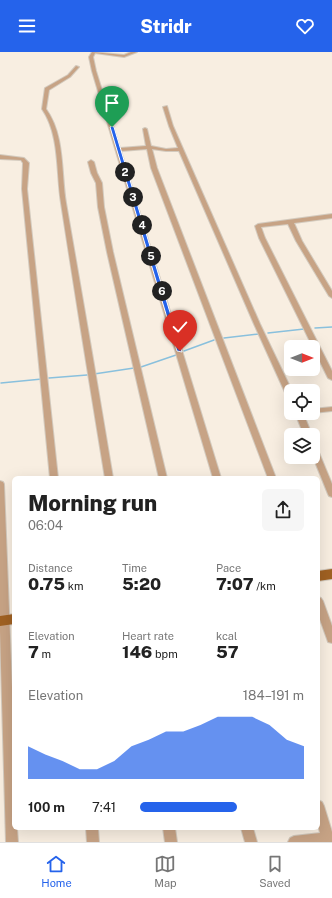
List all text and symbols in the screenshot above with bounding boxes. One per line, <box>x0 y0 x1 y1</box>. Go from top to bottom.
icon: menu <box>16 15 38 37</box>
icon: heart <box>294 15 316 37</box>
text: Stridr <box>140 16 192 37</box>
pin <box>95 86 129 127</box>
icon: arrive <box>101 92 123 114</box>
pin: 2 <box>115 162 135 182</box>
text: 2 <box>122 166 129 178</box>
pin: 3 <box>123 187 143 207</box>
text: 3 <box>129 191 137 203</box>
pin: 4 <box>132 215 152 235</box>
text: 4 <box>138 219 146 231</box>
pin: 5 <box>141 246 161 266</box>
text: 5 <box>147 250 155 262</box>
pin: 6 <box>152 281 172 301</box>
text: 6 <box>158 285 166 297</box>
pin <box>163 310 197 351</box>
icon: check <box>169 316 191 338</box>
north arrow <box>284 340 320 376</box>
map controls <box>284 340 320 464</box>
button: locate <box>284 384 320 420</box>
button: layers <box>284 428 320 464</box>
button: share <box>262 489 304 531</box>
text: Morning run <box>28 490 157 516</box>
text: 06:04 <box>28 518 63 533</box>
text: Distance <box>28 562 73 574</box>
text: Time <box>122 562 147 574</box>
text: Pace <box>216 562 241 574</box>
text: 0.75 <box>28 574 65 594</box>
text: 5:20 <box>122 574 161 594</box>
text: 7:07 <box>216 574 254 594</box>
text: km <box>65 580 83 592</box>
text: /km <box>254 580 276 592</box>
text: Elevation <box>28 630 75 642</box>
text: Heart rate <box>122 630 174 642</box>
text: kcal <box>216 630 237 642</box>
text: 7 <box>28 642 39 662</box>
text: 146 <box>122 642 152 662</box>
text: 57 <box>216 642 239 662</box>
text: m <box>39 648 51 660</box>
text: bpm <box>152 648 178 660</box>
text: Elevation <box>28 688 83 703</box>
text: 184–191 m <box>243 688 304 703</box>
text: 100 m <box>28 800 65 815</box>
text: 7:41 <box>92 800 116 815</box>
tab: Home <box>41 853 72 889</box>
tab: Map <box>154 853 177 889</box>
tab: Saved <box>259 853 291 889</box>

